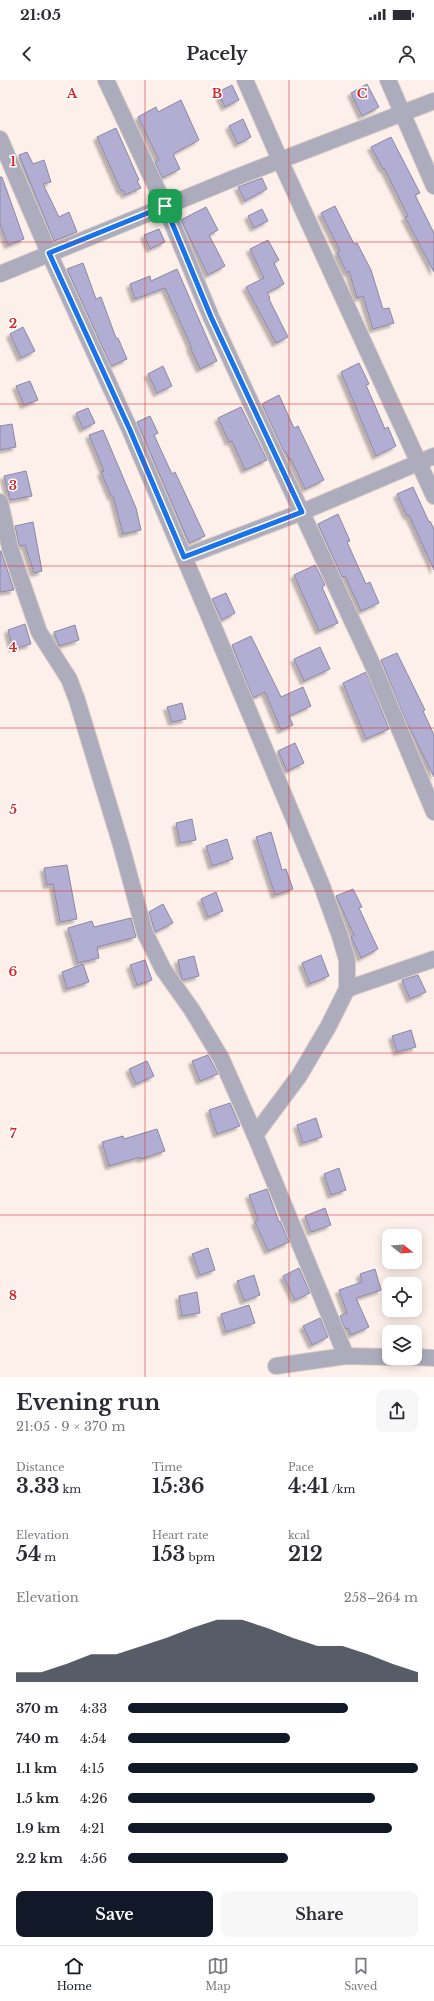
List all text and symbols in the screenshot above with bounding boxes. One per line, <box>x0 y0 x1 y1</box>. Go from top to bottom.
text: 21:05 <box>20 5 61 24</box>
icon: back <box>16 43 38 65</box>
text: Pacely <box>186 43 248 65</box>
icon: person <box>396 43 418 65</box>
text: A <box>66 85 78 102</box>
text: B <box>212 85 222 102</box>
text: C <box>357 85 368 102</box>
text: 1 <box>10 153 16 170</box>
pin <box>148 189 182 223</box>
icon: arrive <box>154 195 176 217</box>
text: 2 <box>9 315 17 332</box>
text: 3 <box>9 477 17 494</box>
text: 4 <box>9 639 18 656</box>
text: 5 <box>9 801 17 818</box>
text: 6 <box>9 963 18 980</box>
text: 7 <box>10 1125 17 1142</box>
north arrow <box>382 1229 422 1269</box>
map controls <box>382 1229 422 1365</box>
button: locate <box>382 1277 422 1317</box>
text: 8 <box>9 1287 17 1304</box>
button: layers <box>382 1325 422 1365</box>
text: Evening run <box>16 1389 160 1416</box>
button: share <box>376 1390 418 1432</box>
text: 21:05 · 9 × 370 m <box>16 1418 125 1435</box>
text: Distance <box>16 1460 65 1474</box>
text: Time <box>152 1460 182 1474</box>
text: Pace <box>288 1460 314 1474</box>
text: 3.33 <box>16 1474 59 1498</box>
text: 15:36 <box>152 1474 205 1498</box>
text: 4:41 <box>288 1474 329 1498</box>
text: km <box>59 1482 81 1496</box>
text: /km <box>329 1482 355 1496</box>
text: Elevation <box>16 1528 69 1542</box>
text: Heart rate <box>152 1528 209 1542</box>
text: kcal <box>288 1528 310 1542</box>
text: 54 <box>16 1542 41 1566</box>
text: 153 <box>152 1542 185 1566</box>
text: 212 <box>288 1542 323 1566</box>
text: m <box>41 1550 56 1564</box>
text: bpm <box>185 1550 215 1564</box>
text: Elevation <box>16 1589 79 1606</box>
text: 258–264 m <box>344 1589 418 1606</box>
text: 370 m <box>16 1700 59 1717</box>
text: 4:33 <box>80 1700 107 1717</box>
text: 740 m <box>16 1730 59 1747</box>
text: 4:54 <box>80 1730 106 1747</box>
text: 1.1 km <box>16 1760 57 1777</box>
text: 4:15 <box>80 1760 105 1777</box>
text: 1.5 km <box>16 1790 59 1807</box>
text: 4:26 <box>80 1790 108 1807</box>
text: 1.9 km <box>16 1820 60 1837</box>
text: 4:21 <box>80 1820 105 1837</box>
text: 2.2 km <box>16 1850 63 1867</box>
text: 4:56 <box>80 1850 107 1867</box>
button: Save <box>16 1891 213 1937</box>
button: Share <box>221 1891 418 1937</box>
tab: Home <box>57 1955 92 1993</box>
tab: Map <box>205 1955 231 1993</box>
tab: Saved <box>344 1955 377 1993</box>

